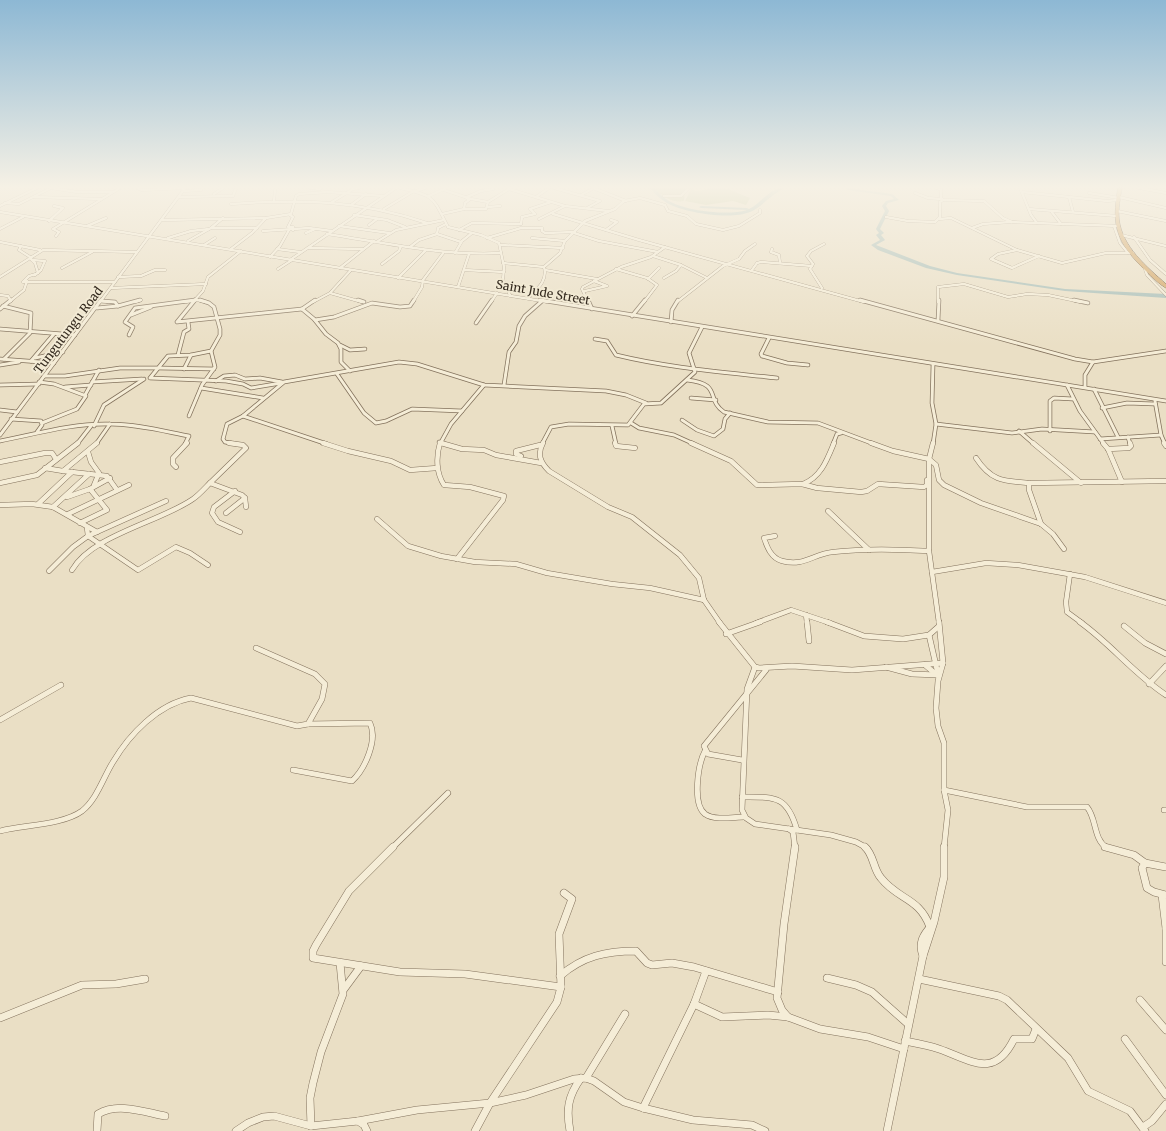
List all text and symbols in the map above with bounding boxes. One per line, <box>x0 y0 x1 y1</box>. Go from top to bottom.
street label: Saint Jude Street <box>495 276 591 308</box>
street label: Tungutungu Road <box>30 283 106 377</box>

